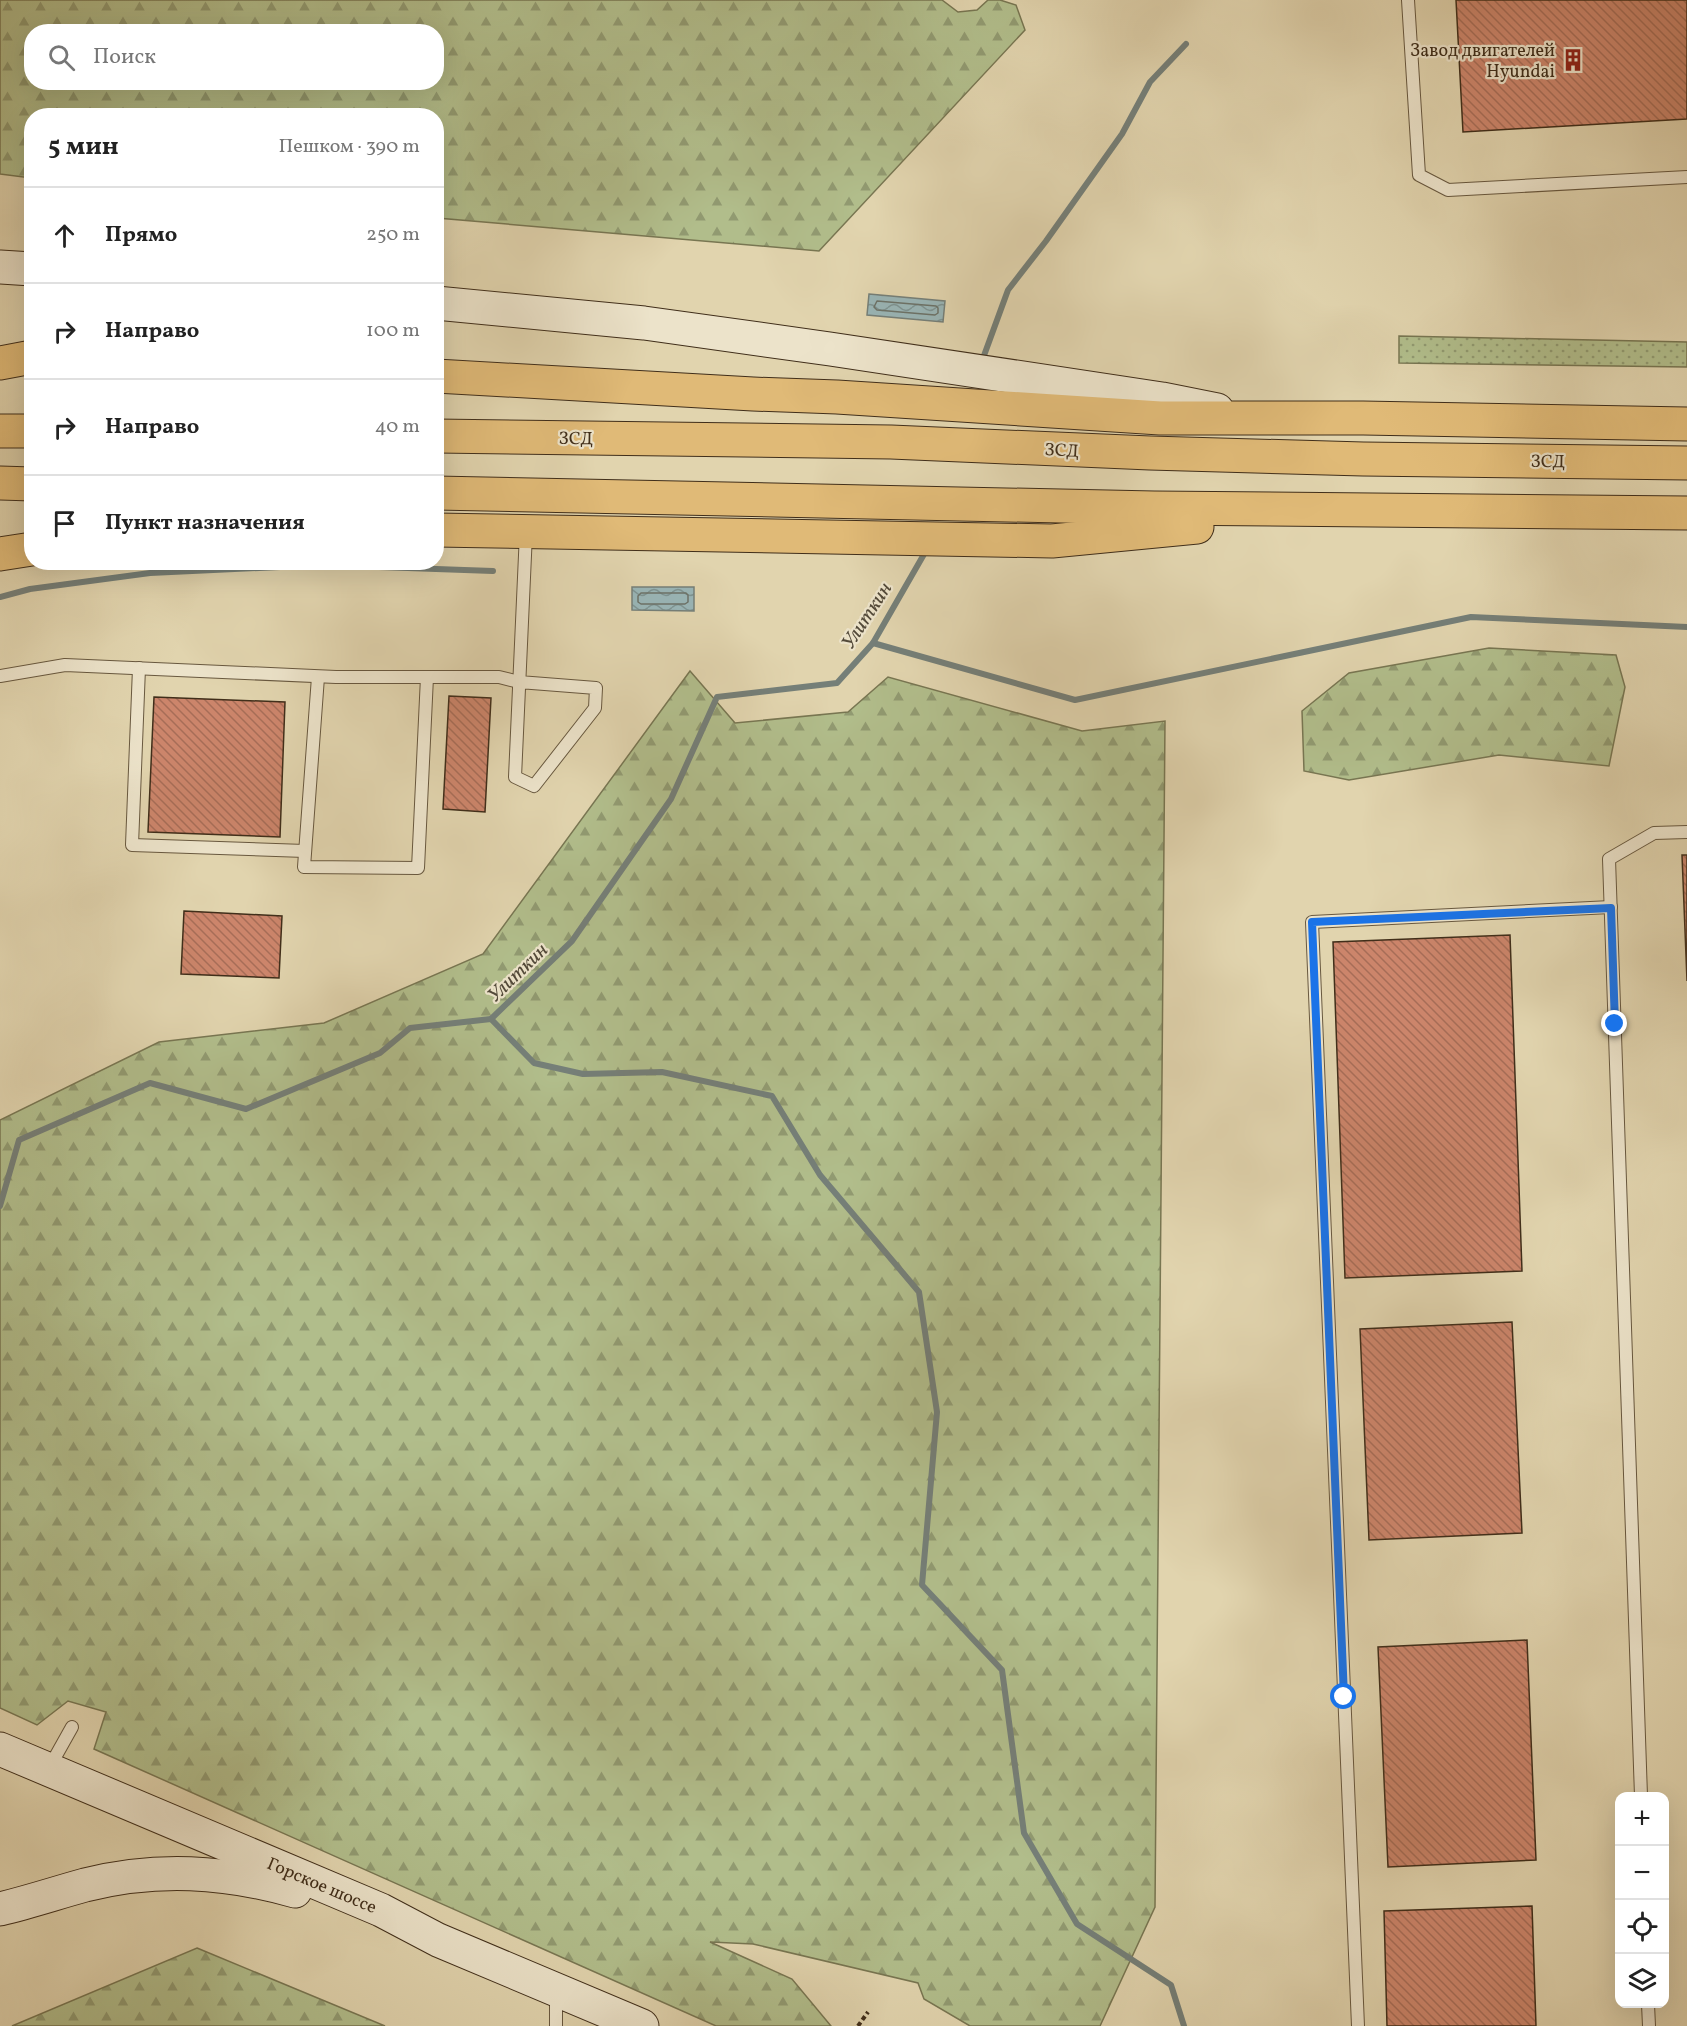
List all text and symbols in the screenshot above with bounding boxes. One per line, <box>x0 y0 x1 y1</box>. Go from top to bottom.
search box <box>24 24 444 90</box>
place label: Завод двигателей Hyundai <box>1410 39 1555 85</box>
icon: search <box>45 41 78 74</box>
text: Поиск <box>93 42 156 73</box>
building icon: Завод двигателей Hyundai <box>1560 47 1586 73</box>
text: 5 мин <box>48 129 119 165</box>
text: Пешком · 390 m <box>278 133 420 161</box>
icon: ahead <box>48 219 81 252</box>
text: Прямо <box>105 220 177 251</box>
text: 250 m <box>366 221 420 249</box>
icon: right <box>48 315 81 348</box>
text: Направо <box>105 316 199 347</box>
text: 100 m <box>366 317 420 345</box>
icon: right <box>48 411 81 444</box>
text: Направо <box>105 412 199 443</box>
text: 40 m <box>375 413 420 441</box>
street label: ЗСД <box>558 427 594 452</box>
street label: ЗСД <box>1044 438 1080 465</box>
street label: ЗСД <box>1530 450 1566 475</box>
icon: arrive <box>48 507 81 540</box>
text: Пункт назначения <box>105 508 305 539</box>
water label: Улиткин <box>836 577 900 655</box>
water label: Улиткин <box>482 937 555 1010</box>
route end <box>1601 1010 1627 1036</box>
route start <box>1330 1683 1356 1709</box>
map controls <box>1615 1792 1669 2008</box>
button: + <box>1615 1792 1669 1846</box>
button: − <box>1615 1846 1669 1900</box>
street label: Горское шоссе <box>263 1852 380 1921</box>
button: locate <box>1615 1900 1669 1954</box>
button: layers <box>1615 1954 1669 2008</box>

